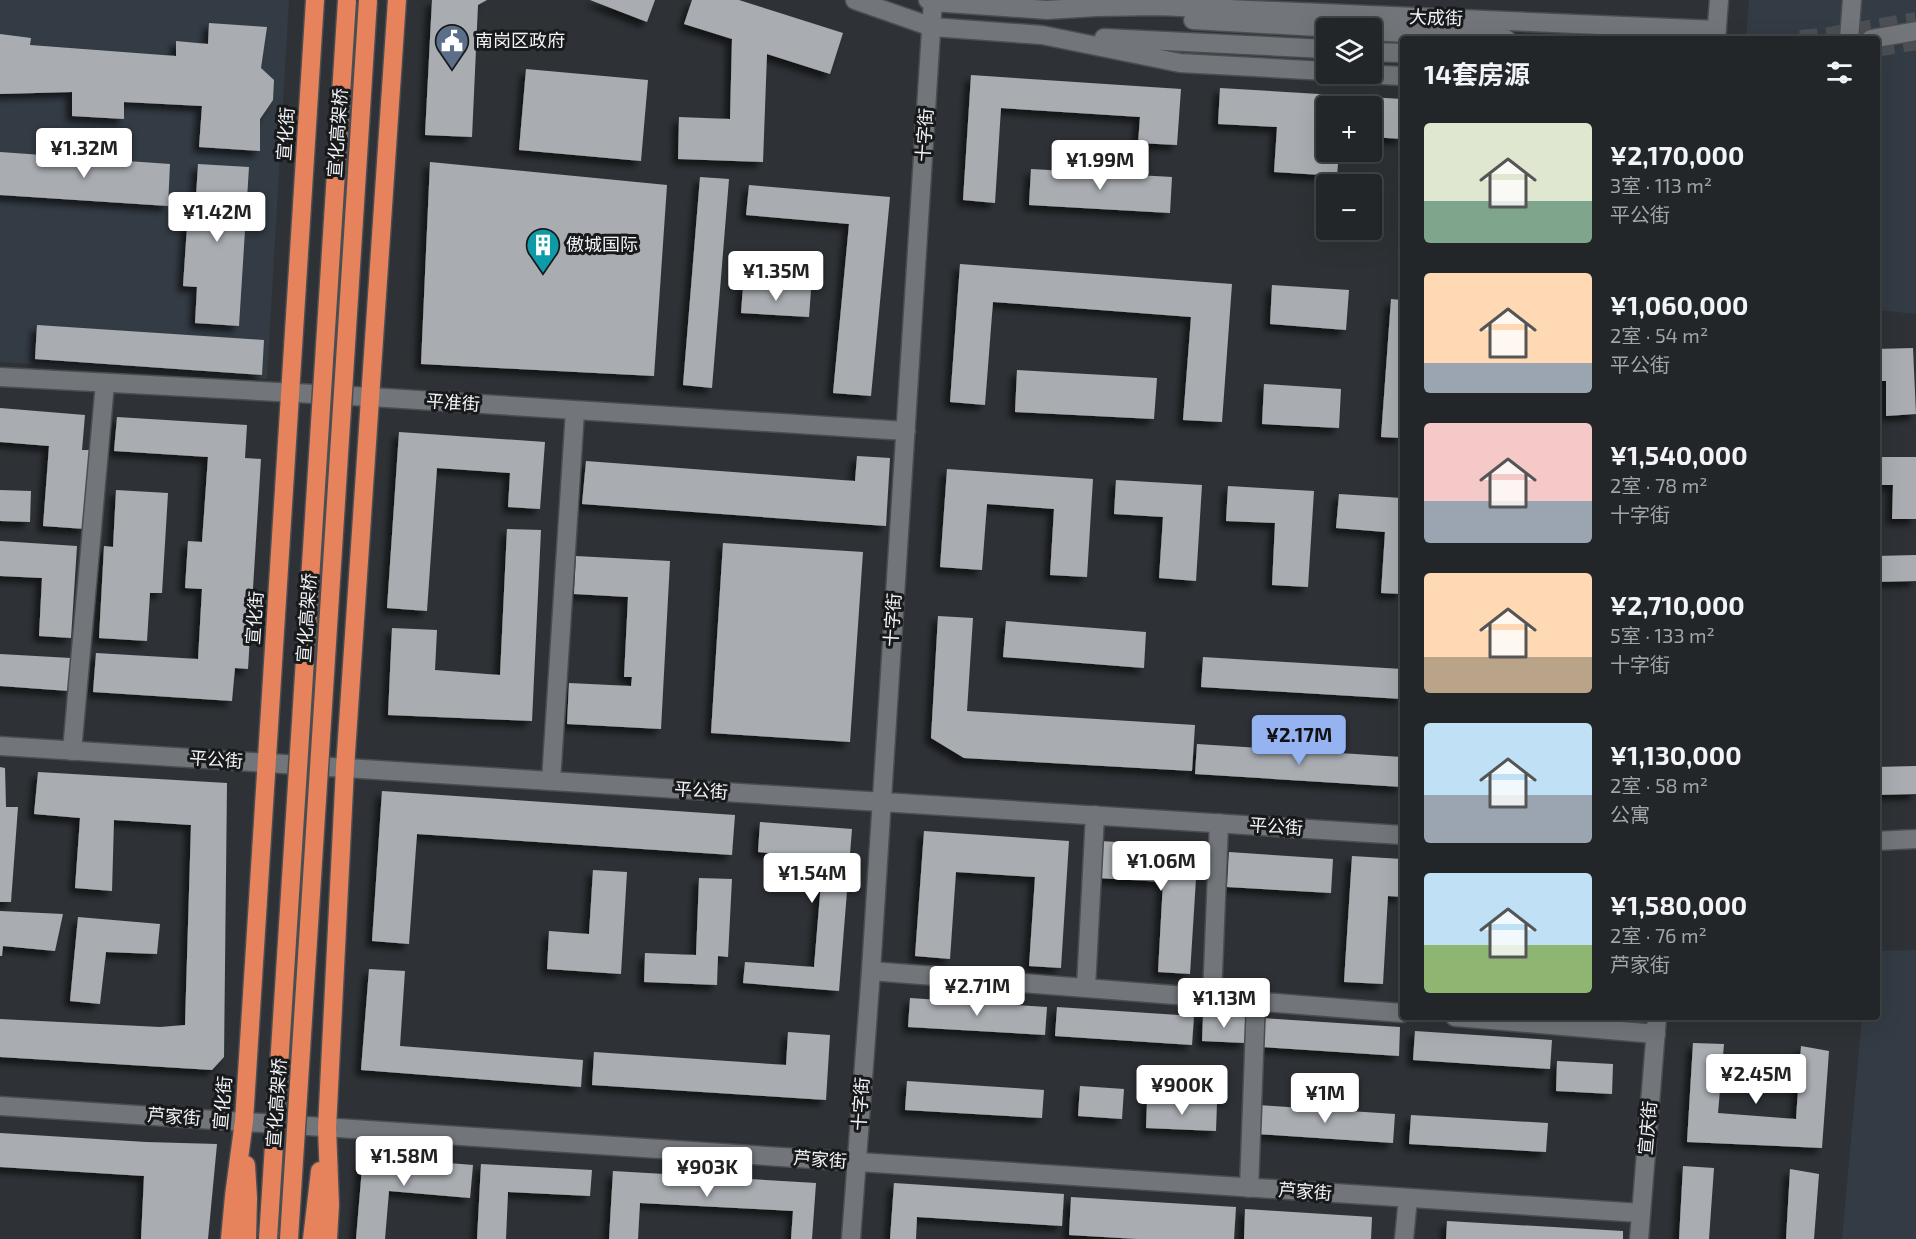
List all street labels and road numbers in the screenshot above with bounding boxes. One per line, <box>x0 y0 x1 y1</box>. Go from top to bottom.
street label: 大成街 <box>1409 5 1463 29</box>
street label: 宣化高架桥 <box>323 87 351 179</box>
street label: 宣化街 <box>272 106 298 162</box>
street label: 十字街 <box>911 107 937 163</box>
street label: 平准街 <box>425 389 481 415</box>
street label: 宣化高架桥 <box>292 572 320 664</box>
street label: 宣化街 <box>241 590 267 646</box>
street label: 十字街 <box>879 592 905 648</box>
street label: 平公街 <box>188 746 244 772</box>
street label: 平公街 <box>673 777 729 803</box>
street label: 平公街 <box>1248 813 1304 839</box>
street label: 宣化高架桥 <box>262 1057 290 1149</box>
street label: 宣化街 <box>209 1075 235 1131</box>
street label: 十字街 <box>847 1076 873 1132</box>
street label: 宣庆街 <box>1634 1100 1660 1156</box>
street label: 芦家街 <box>146 1103 202 1129</box>
street label: 芦家街 <box>792 1146 848 1172</box>
street label: 芦家街 <box>1277 1178 1333 1204</box>

